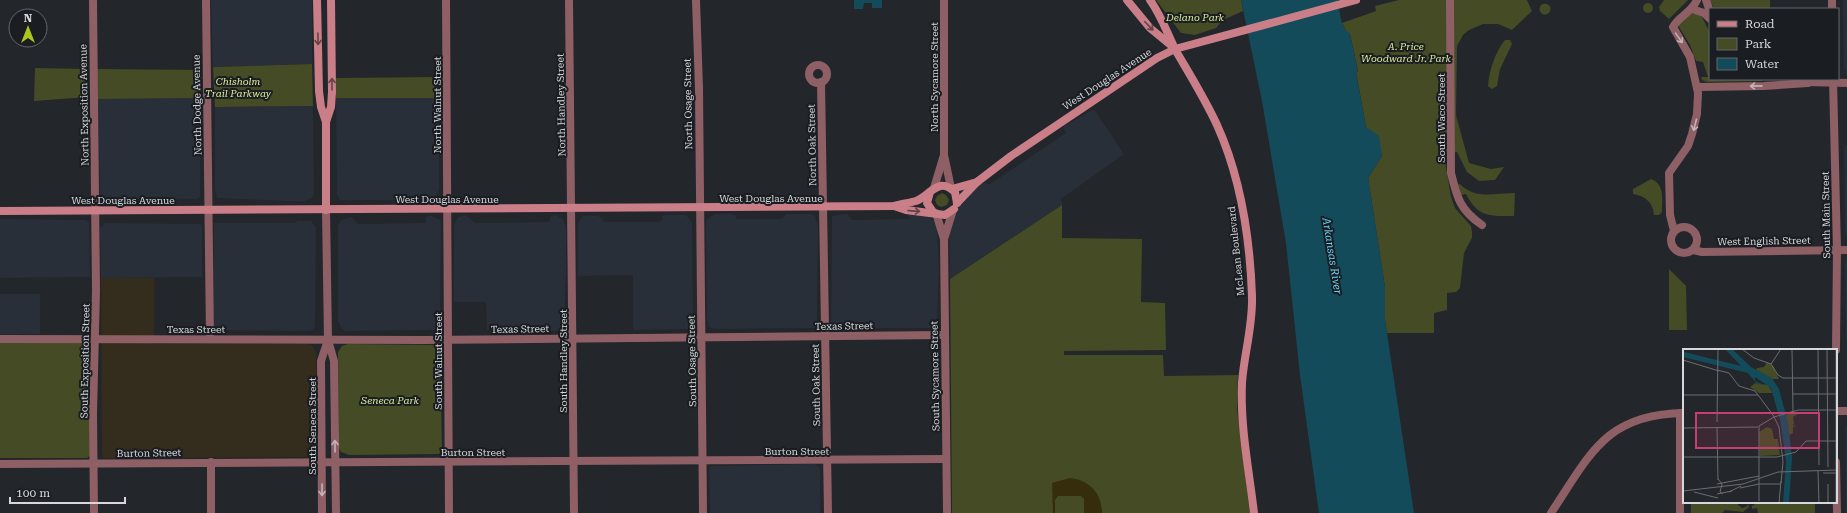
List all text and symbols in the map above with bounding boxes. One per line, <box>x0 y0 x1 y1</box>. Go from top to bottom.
north arrow <box>8 8 48 48</box>
legend <box>1709 8 1839 80</box>
text: N <box>24 12 33 25</box>
park label: Delano Park <box>1165 12 1225 23</box>
text: Road <box>1745 17 1775 31</box>
one-way arrow <box>1144 21 1154 31</box>
street label: North Sycamore Street <box>929 22 940 132</box>
one-way arrow <box>314 32 322 45</box>
one-way arrow <box>1675 32 1683 43</box>
text: Park <box>1745 37 1772 51</box>
park label: A. Price Woodward Jr. Park <box>1361 41 1452 64</box>
street label: North Exposition Avenue <box>77 44 91 166</box>
street label: West Douglas Avenue <box>1061 46 1154 112</box>
street label: North Handley Street <box>555 53 567 157</box>
street label: North Dodge Avenue <box>191 54 203 155</box>
street label: North Walnut Street <box>432 56 443 153</box>
text: Water <box>1745 57 1779 71</box>
street label: North Osage Street <box>682 58 694 150</box>
street label: South Waco Street <box>1436 73 1447 163</box>
park label: Chisholm Trail Parkway <box>205 76 272 99</box>
one-way arrow <box>328 78 336 91</box>
one-way arrow <box>1750 82 1763 90</box>
street label: North Oak Street <box>806 104 818 186</box>
one-way arrow <box>1690 119 1698 132</box>
street label: South Main Street <box>1820 171 1832 259</box>
street label: West Douglas Avenue <box>719 193 823 204</box>
street label: West Douglas Avenue <box>395 194 499 205</box>
street label: West Douglas Avenue <box>71 195 175 206</box>
street label: McLean Boulevard <box>1226 205 1246 296</box>
one-way arrow <box>907 207 920 214</box>
water label: Arkansas River <box>1319 216 1345 296</box>
street label: West English Street <box>1717 235 1811 247</box>
street label: South Exposition Street <box>78 303 92 419</box>
street label: South Handley Street <box>558 309 569 413</box>
street label: South Walnut Street <box>433 312 444 410</box>
street label: South Osage Street <box>686 315 698 407</box>
street label: Texas Street <box>815 320 874 332</box>
street label: South Sycamore Street <box>929 320 941 431</box>
street label: Texas Street <box>491 323 550 335</box>
street label: Texas Street <box>167 324 226 335</box>
street label: South Oak Street <box>810 343 822 426</box>
inset map <box>1683 349 1837 503</box>
street label: South Seneca Street <box>307 377 318 475</box>
park label: Seneca Park <box>360 395 420 406</box>
one-way arrow <box>331 440 339 453</box>
street label: Burton Street <box>765 446 830 457</box>
street label: Burton Street <box>117 447 182 459</box>
street label: Burton Street <box>441 447 506 458</box>
scale bar <box>10 479 125 505</box>
one-way arrow <box>318 483 326 496</box>
text: 100 m <box>16 486 50 500</box>

